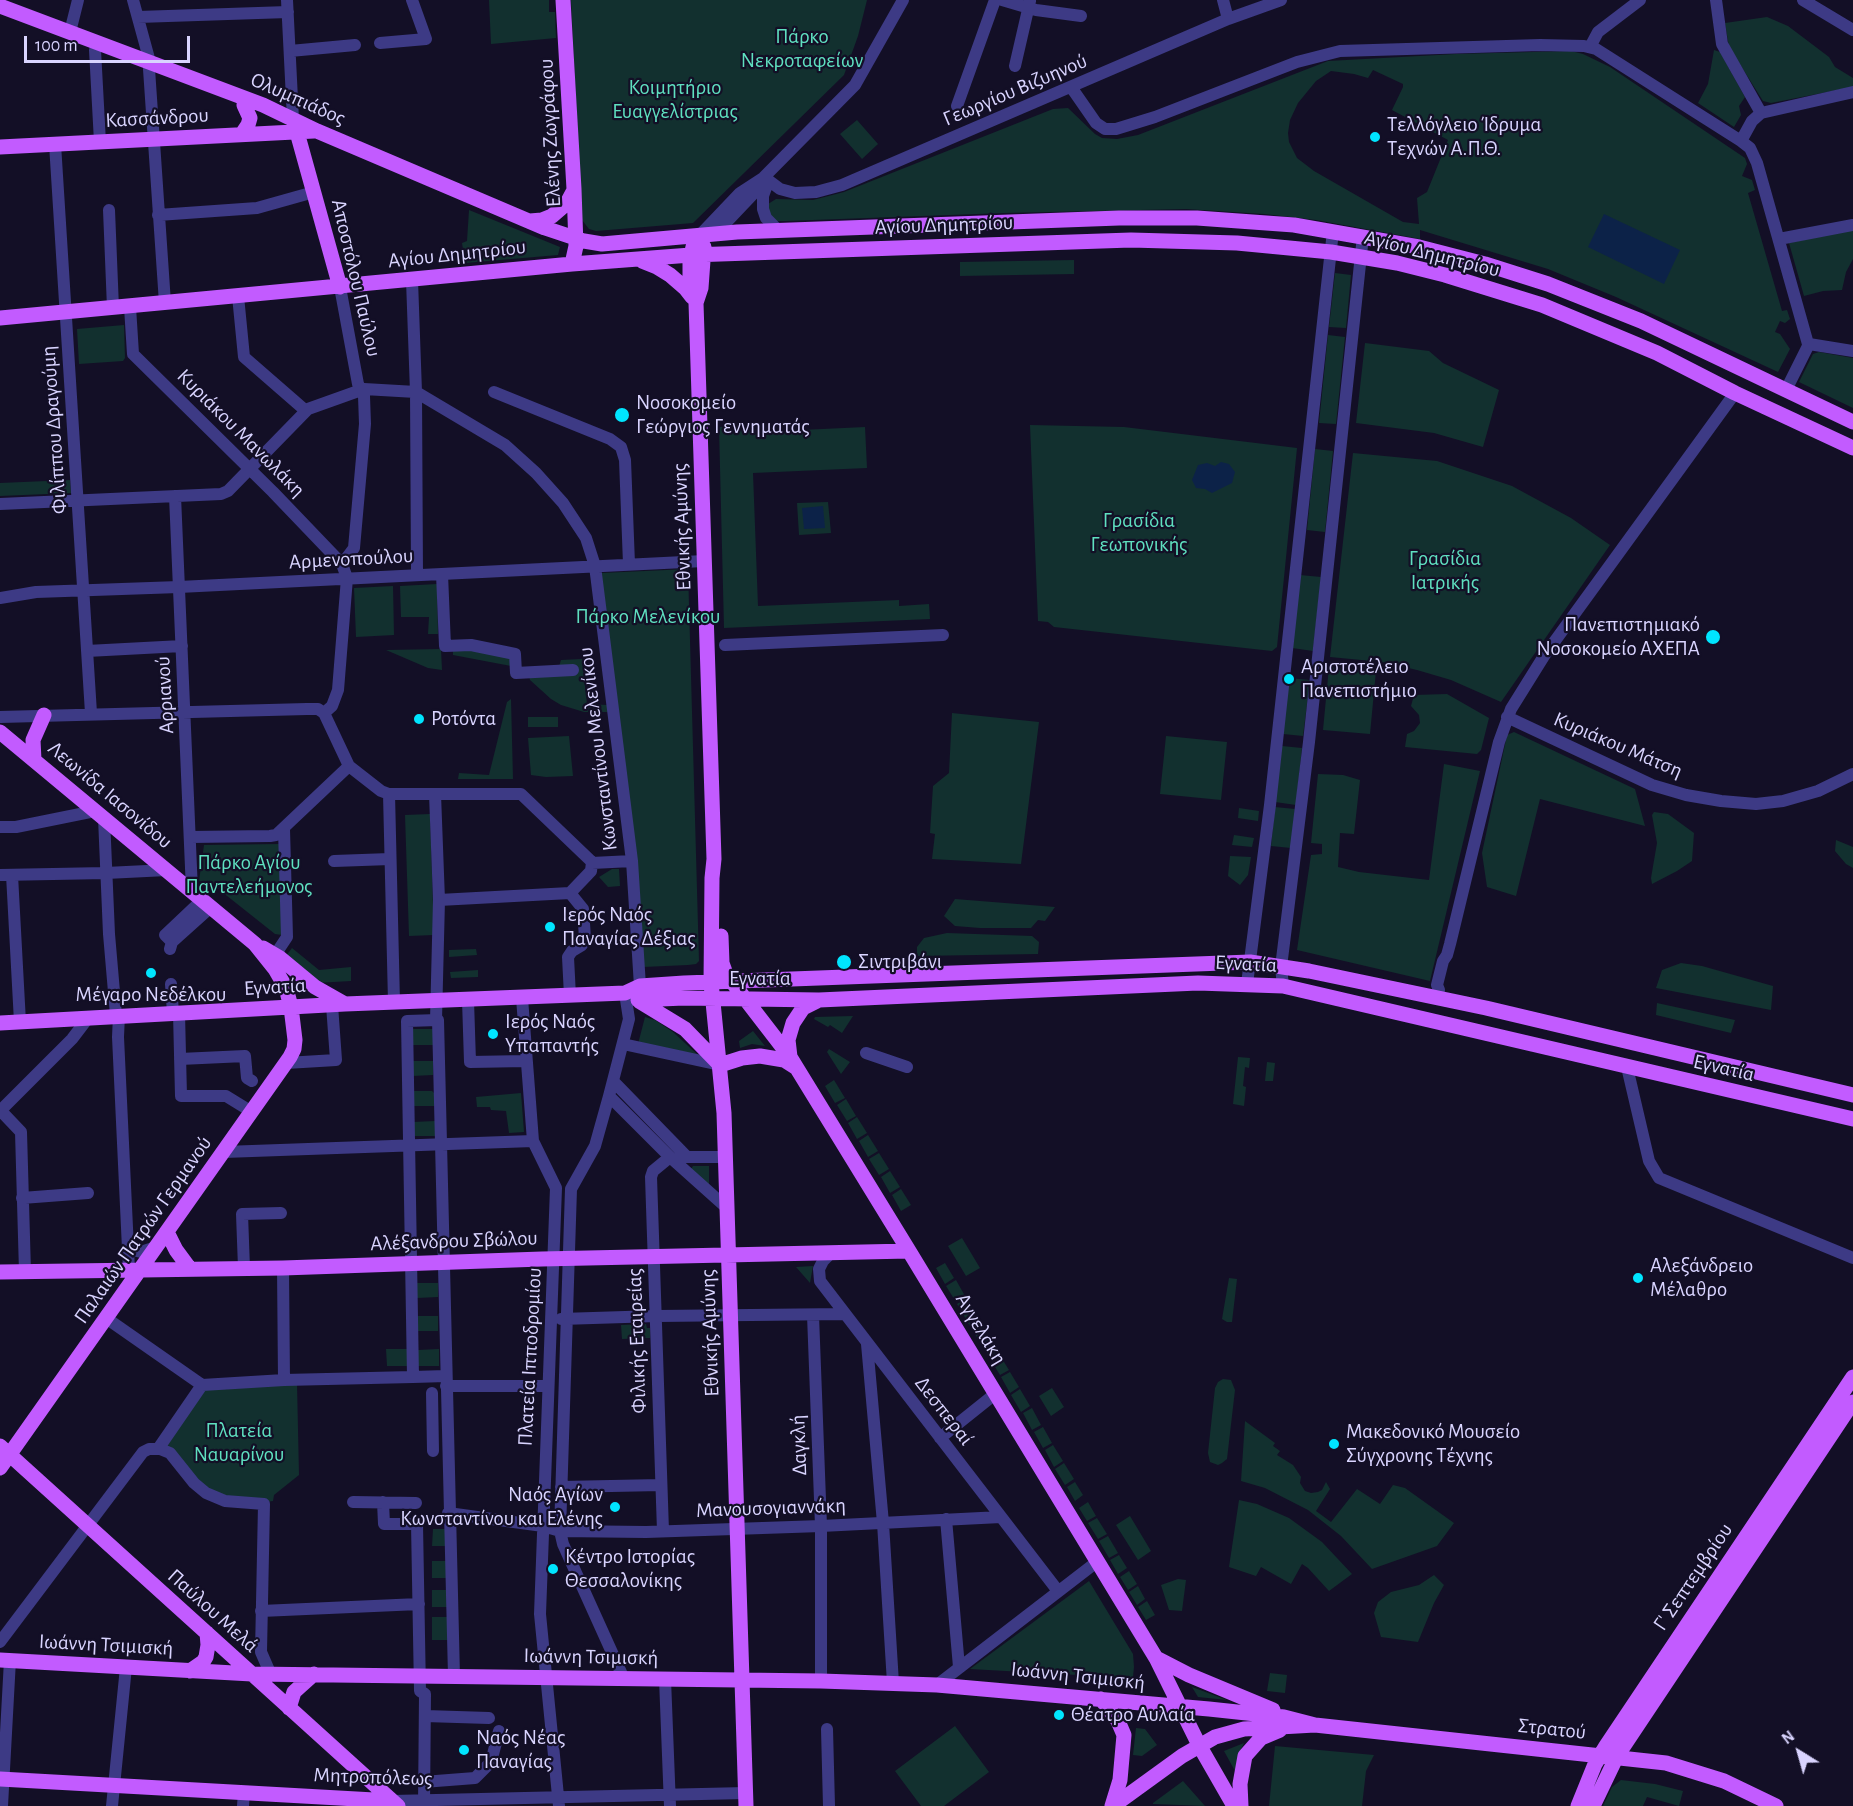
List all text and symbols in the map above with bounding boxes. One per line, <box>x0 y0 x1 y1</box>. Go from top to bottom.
scale bar <box>27 24 194 62</box>
park label: Πάρκο Νεκροταφείων <box>741 24 863 74</box>
text: 100 m <box>35 37 78 55</box>
street label: Γεωργίου Βιζυηνού <box>939 48 1091 132</box>
street label: Ελένης Ζωγράφου <box>534 58 566 208</box>
street label: Ολυμπιάδος <box>247 67 349 131</box>
park label: Κοιμητήριο Ευαγγελίστριας <box>612 75 738 125</box>
street label: Κασσάνδρου <box>105 103 209 133</box>
place label: Τελλόγλειο Ίδρυμα Τεχνών Α.Π.Θ. <box>1387 112 1541 162</box>
marker: Τελλόγλειο Ίδρυμα Τεχνών Α.Π.Θ. <box>1368 130 1382 144</box>
street label: Αποστόλου Παύλου <box>326 197 386 359</box>
street label: Αγίου Δημητρίου <box>874 210 1014 240</box>
street label: Αγίου Δημητρίου <box>1362 225 1502 283</box>
street label: Αγίου Δημητρίου <box>387 234 527 274</box>
street label: Φιλίππου Δραγούμη <box>36 345 72 515</box>
street label: Κυριάκου Μανωλάκη <box>172 364 310 502</box>
place label: Νοσοκομείο Γεώργιος Γεννηματάς <box>636 390 810 440</box>
marker: Νοσοκομείο Γεώργιος Γεννηματάς <box>613 406 631 424</box>
street label: Εθνικής Αμύνης <box>667 463 697 591</box>
park label: Γρασίδια Γεωπονικής <box>1090 508 1188 558</box>
street label: Αρμενοπούλου <box>288 543 414 575</box>
park label: Γρασίδια Ιατρικής <box>1409 546 1481 596</box>
park label: Πάρκο Μελενίκου <box>576 604 720 630</box>
place label: Πανεπιστημιακό Νοσοκομείο ΑΧΕΠΑ <box>1537 612 1700 662</box>
marker: Πανεπιστημιακό Νοσοκομείο ΑΧΕΠΑ <box>1704 628 1722 646</box>
street label: Κωνσταντίνου Μελενίκου <box>573 646 623 852</box>
place label: Αριστοτέλειο Πανεπιστήμιο <box>1301 654 1417 704</box>
street label: Αρριανού <box>150 655 180 735</box>
marker: Αριστοτέλειο Πανεπιστήμιο <box>1282 672 1296 686</box>
place label: Ροτόντα <box>431 706 496 732</box>
street label: Κυριάκου Μάτση <box>1550 707 1686 783</box>
marker: Ροτόντα <box>412 712 426 726</box>
street label: Λεωνίδα Ιασονίδου <box>43 736 177 854</box>
park label: Πάρκο Αγίου Παντελεήμονος <box>186 850 312 900</box>
place label: Ιερός Ναός Παναγίας Δέξιας <box>562 902 696 952</box>
marker: Ιερός Ναός Παναγίας Δέξιας <box>543 920 557 934</box>
place label: Σιντριβάνι <box>858 949 942 975</box>
street label: Εγνατία <box>1214 950 1278 978</box>
marker: Σιντριβάνι <box>835 953 853 971</box>
marker: Μέγαρο Νεδέλκου <box>144 966 158 980</box>
street label: Εγνατία <box>729 966 791 992</box>
street label: Εγνατία <box>243 973 307 1001</box>
place label: Μέγαρο Νεδέλκου <box>76 982 226 1008</box>
place label: Ιερός Ναός Υπαπαντής <box>505 1009 599 1059</box>
marker: Ιερός Ναός Υπαπαντής <box>486 1027 500 1041</box>
street label: Εγνατία <box>1691 1049 1757 1087</box>
street label: Παλαιών Πατρών Γερμανού <box>69 1131 217 1329</box>
street label: Αλέξανδρου Σβώλου <box>370 1225 538 1257</box>
place label: Αλεξάνδρειο Μέλαθρο <box>1650 1253 1753 1303</box>
street label: Πλατεία Ιπποδρομίου <box>513 1267 547 1447</box>
street label: Φιλικής Εταιρείας <box>622 1268 652 1414</box>
street label: Εθνικής Αμύνης <box>695 1269 725 1397</box>
marker: Αλεξάνδρειο Μέλαθρο <box>1631 1271 1645 1285</box>
street label: Αγγελάκη <box>950 1289 1012 1369</box>
street label: Δεσπεραί <box>909 1371 979 1451</box>
street label: Δαγκλή <box>785 1414 813 1476</box>
park label: Πλατεία Ναυαρίνου <box>194 1418 284 1468</box>
place label: Μακεδονικό Μουσείο Σύγχρονης Τέχνης <box>1346 1419 1520 1469</box>
marker: Μακεδονικό Μουσείο Σύγχρονης Τέχνης <box>1327 1437 1341 1451</box>
place label: Ναός Αγίων Κωνσταντίνου και Ελένης <box>400 1482 603 1532</box>
street label: Μανουσογιαννάκη <box>696 1493 846 1523</box>
marker: Ναός Αγίων Κωνσταντίνου και Ελένης <box>608 1500 622 1514</box>
street label: Γ' Σεπτεμβρίου <box>1648 1518 1738 1636</box>
place label: Κέντρο Ιστορίας Θεσσαλονίκης <box>565 1544 695 1594</box>
marker: Κέντρο Ιστορίας Θεσσαλονίκης <box>546 1562 560 1576</box>
street label: Παύλου Μελά <box>162 1564 264 1658</box>
street label: Ιωάννη Τσιμισκή <box>38 1629 174 1661</box>
street label: Ιωάννη Τσιμισκή <box>523 1643 659 1671</box>
street label: Ιωάννη Τσιμισκή <box>1010 1656 1146 1696</box>
place label: Θέατρο Αυλαία <box>1071 1702 1195 1728</box>
marker: Θέατρο Αυλαία <box>1052 1708 1066 1722</box>
street label: Στρατού <box>1517 1713 1587 1745</box>
north arrow <box>1769 1722 1829 1782</box>
place label: Ναός Νέας Παναγίας <box>476 1725 565 1775</box>
text: N <box>1779 1728 1797 1747</box>
marker: Ναός Νέας Παναγίας <box>457 1743 471 1757</box>
street label: Μητροπόλεως <box>313 1762 433 1792</box>

